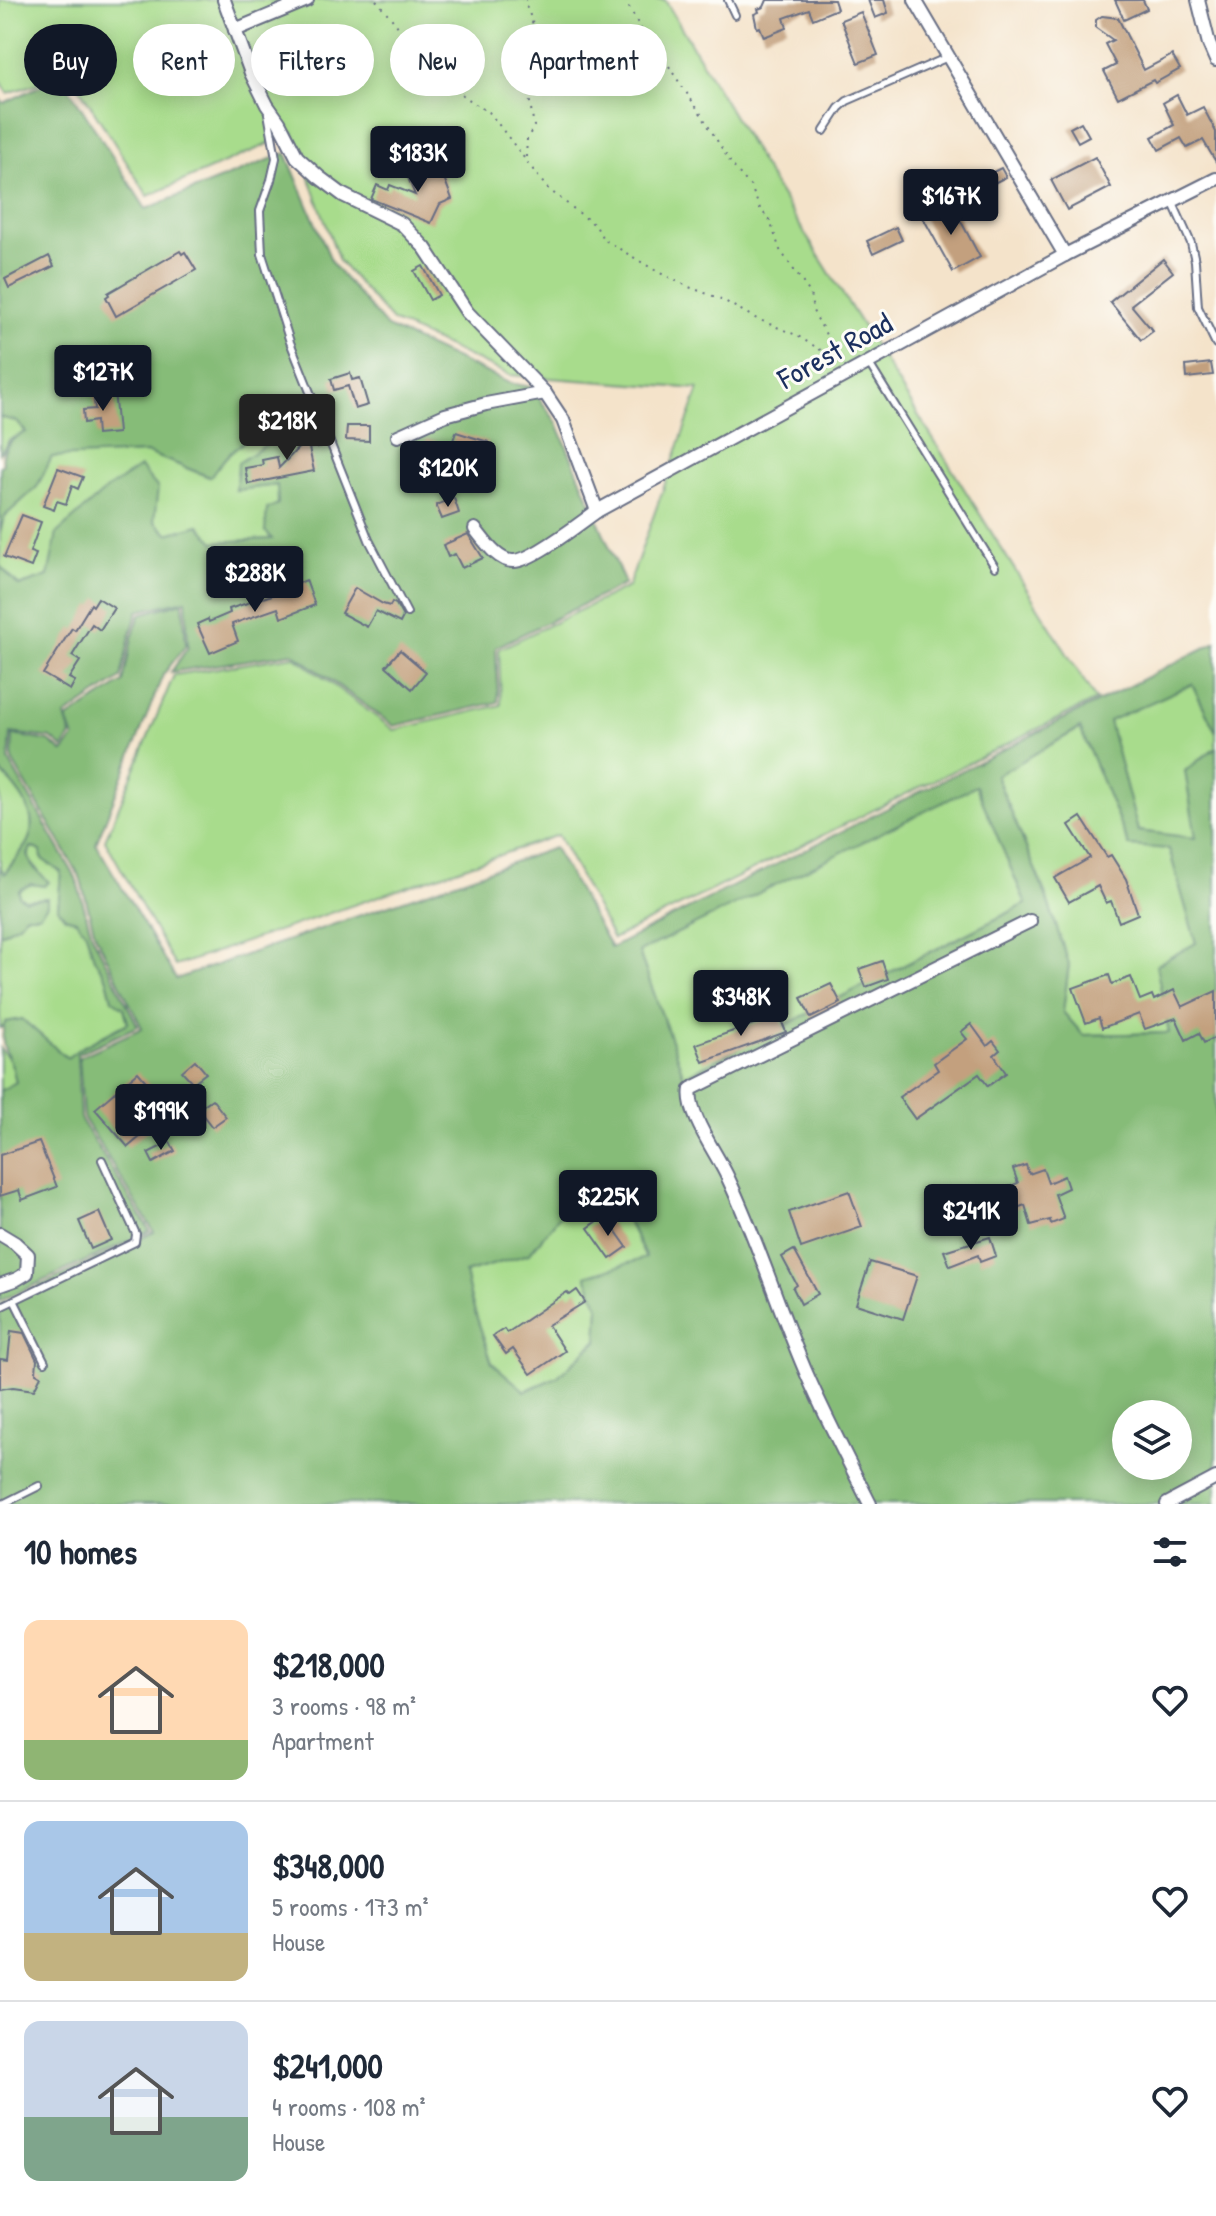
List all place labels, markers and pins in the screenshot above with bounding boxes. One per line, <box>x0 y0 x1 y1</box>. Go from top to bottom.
pin: $183K <box>362 126 474 194</box>
pin: $167K <box>895 169 1007 237</box>
pin: $127K <box>47 345 159 413</box>
pin: $218K <box>231 394 343 462</box>
pin: $120K <box>392 441 504 509</box>
pin: $288K <box>199 546 311 614</box>
pin: $348K <box>685 970 797 1038</box>
pin: $199K <box>105 1084 217 1152</box>
pin: $225K <box>552 1170 664 1238</box>
pin: $241K <box>915 1184 1027 1252</box>

